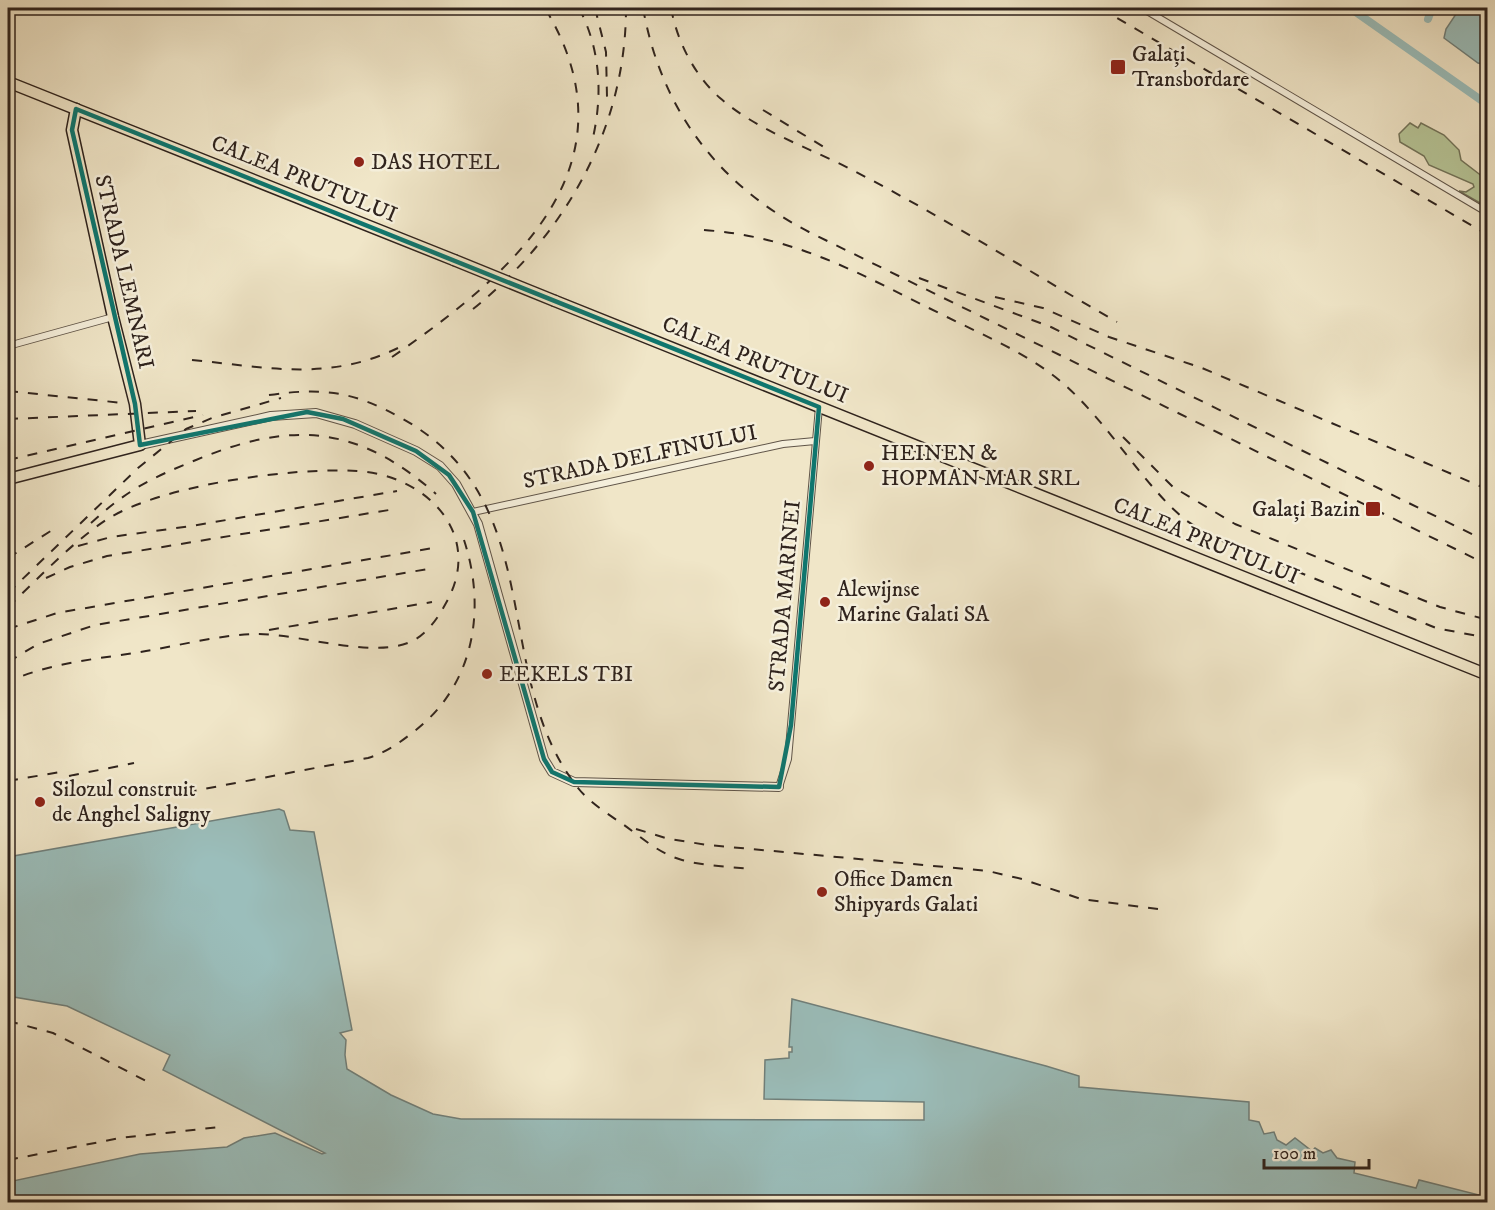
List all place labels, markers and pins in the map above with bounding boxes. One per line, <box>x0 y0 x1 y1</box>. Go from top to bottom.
place label: Galați Transbordare <box>1132 41 1249 93</box>
marker: Galați Transbordare <box>1109 58 1127 76</box>
place label: DAS HOTEL <box>371 149 499 176</box>
marker: DAS HOTEL <box>352 155 366 169</box>
place label: HEINEN & HOPMAN MAR SRL <box>881 440 1080 492</box>
marker: HEINEN & HOPMAN MAR SRL <box>862 459 876 473</box>
place label: Galați Bazin <box>1252 496 1361 523</box>
marker: Galați Bazin <box>1364 500 1382 518</box>
place label: Alewijnse Marine Galati SA <box>837 576 990 628</box>
marker: Alewijnse Marine Galati SA <box>818 595 832 609</box>
place label: EEKELS TBI <box>499 661 633 688</box>
marker: EEKELS TBI <box>480 667 494 681</box>
place label: Silozul construit de Anghel Saligny <box>52 776 211 828</box>
marker: Silozul construit de Anghel Saligny <box>33 795 47 809</box>
place label: Office Damen Shipyards Galati <box>834 866 978 918</box>
marker: Office Damen Shipyards Galati <box>815 885 829 899</box>

